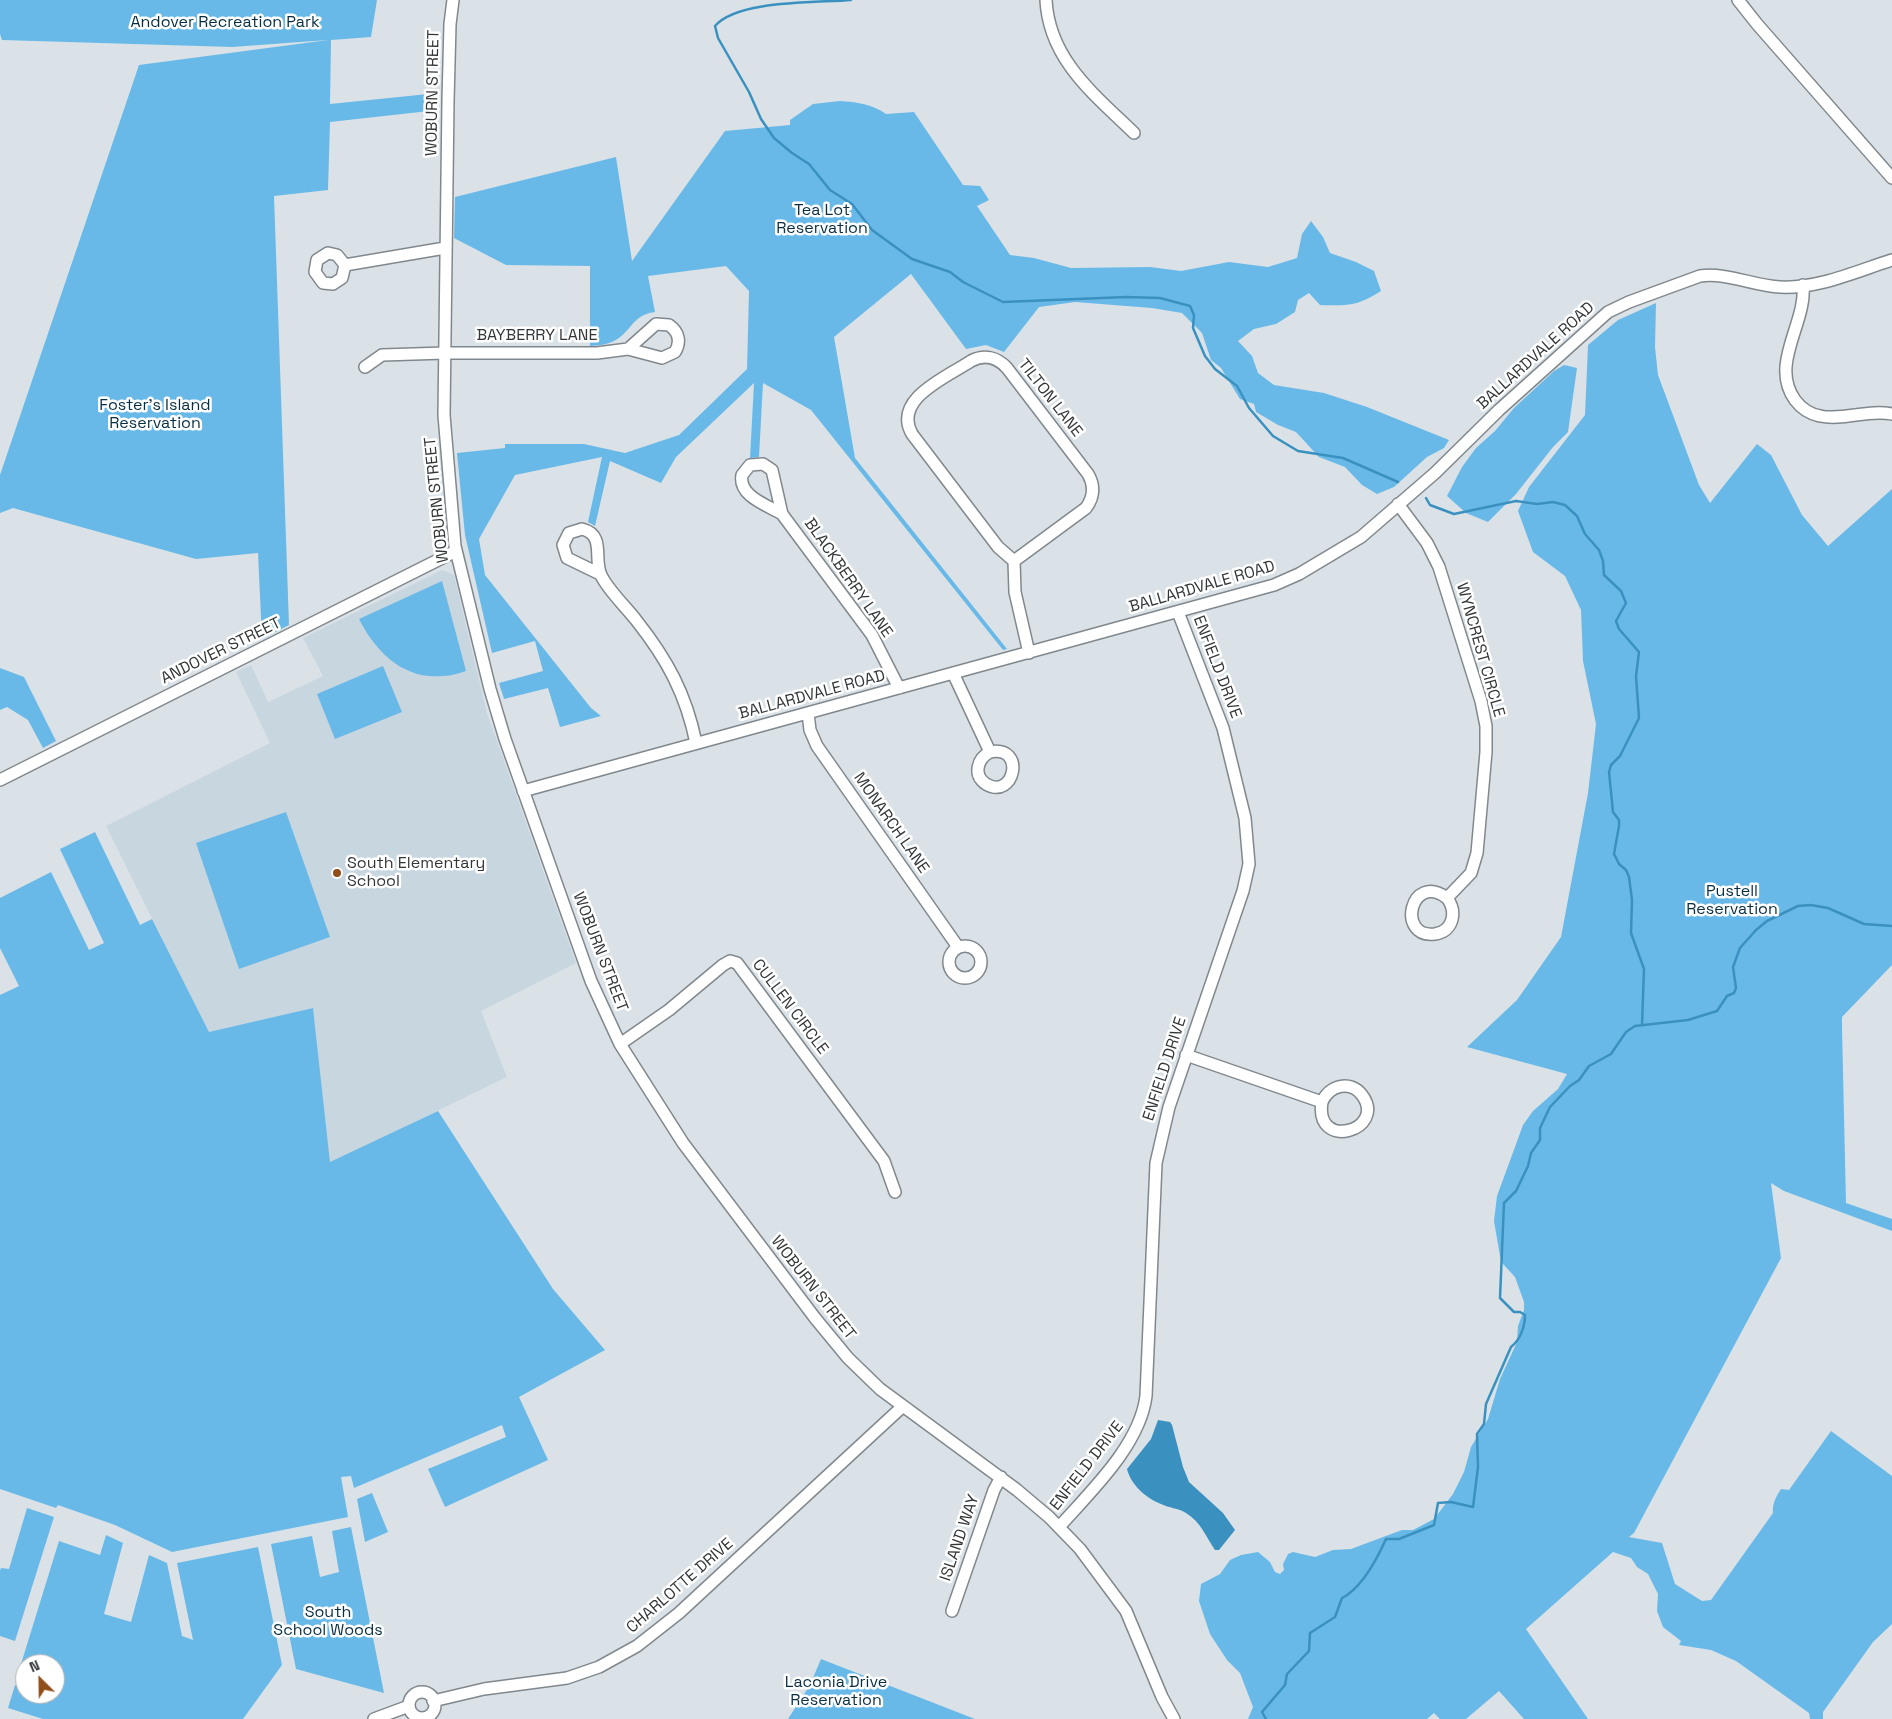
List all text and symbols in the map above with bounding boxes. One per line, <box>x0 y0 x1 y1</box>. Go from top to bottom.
park label: Andover Recreation Park <box>130 13 320 33</box>
street label: WOBURN STREET <box>422 30 444 156</box>
park label: Tea Lot Reservation <box>776 201 868 239</box>
street label: BALLARDVALE ROAD <box>1473 298 1599 414</box>
street label: BAYBERRY LANE <box>477 326 597 346</box>
street label: TILTON LANE <box>1014 355 1086 441</box>
park label: Foster's Island Reservation <box>99 396 211 434</box>
street label: WOBURN STREET <box>421 436 453 564</box>
street label: BLACKBERRY LANE <box>800 515 896 641</box>
street label: BALLARDVALE ROAD <box>1127 557 1277 617</box>
street label: WYNCREST CIRCLE <box>1452 581 1508 719</box>
street label: ENFIELD DRIVE <box>1189 613 1245 721</box>
street label: ANDOVER STREET <box>158 614 284 688</box>
street label: BALLARDVALE ROAD <box>737 666 887 724</box>
street label: MONARCH LANE <box>849 769 933 877</box>
place label: South Elementary School <box>347 854 485 892</box>
marker: South Elementary School <box>331 867 343 879</box>
park label: Pustell Reservation <box>1686 882 1778 920</box>
street label: WOBURN STREET <box>568 890 632 1014</box>
street label: CULLEN CIRCLE <box>748 956 832 1058</box>
street label: ENFIELD DRIVE <box>1139 1015 1191 1123</box>
street label: WOBURN STREET <box>766 1232 860 1344</box>
street label: ENFIELD DRIVE <box>1046 1417 1128 1515</box>
street label: ISLAND WAY <box>936 1492 984 1584</box>
street label: CHARLOTTE DRIVE <box>623 1534 737 1638</box>
park label: South School Woods <box>273 1603 383 1641</box>
north arrow <box>15 1654 65 1704</box>
text: N <box>27 1656 42 1676</box>
park label: Laconia Drive Reservation <box>785 1673 887 1711</box>

